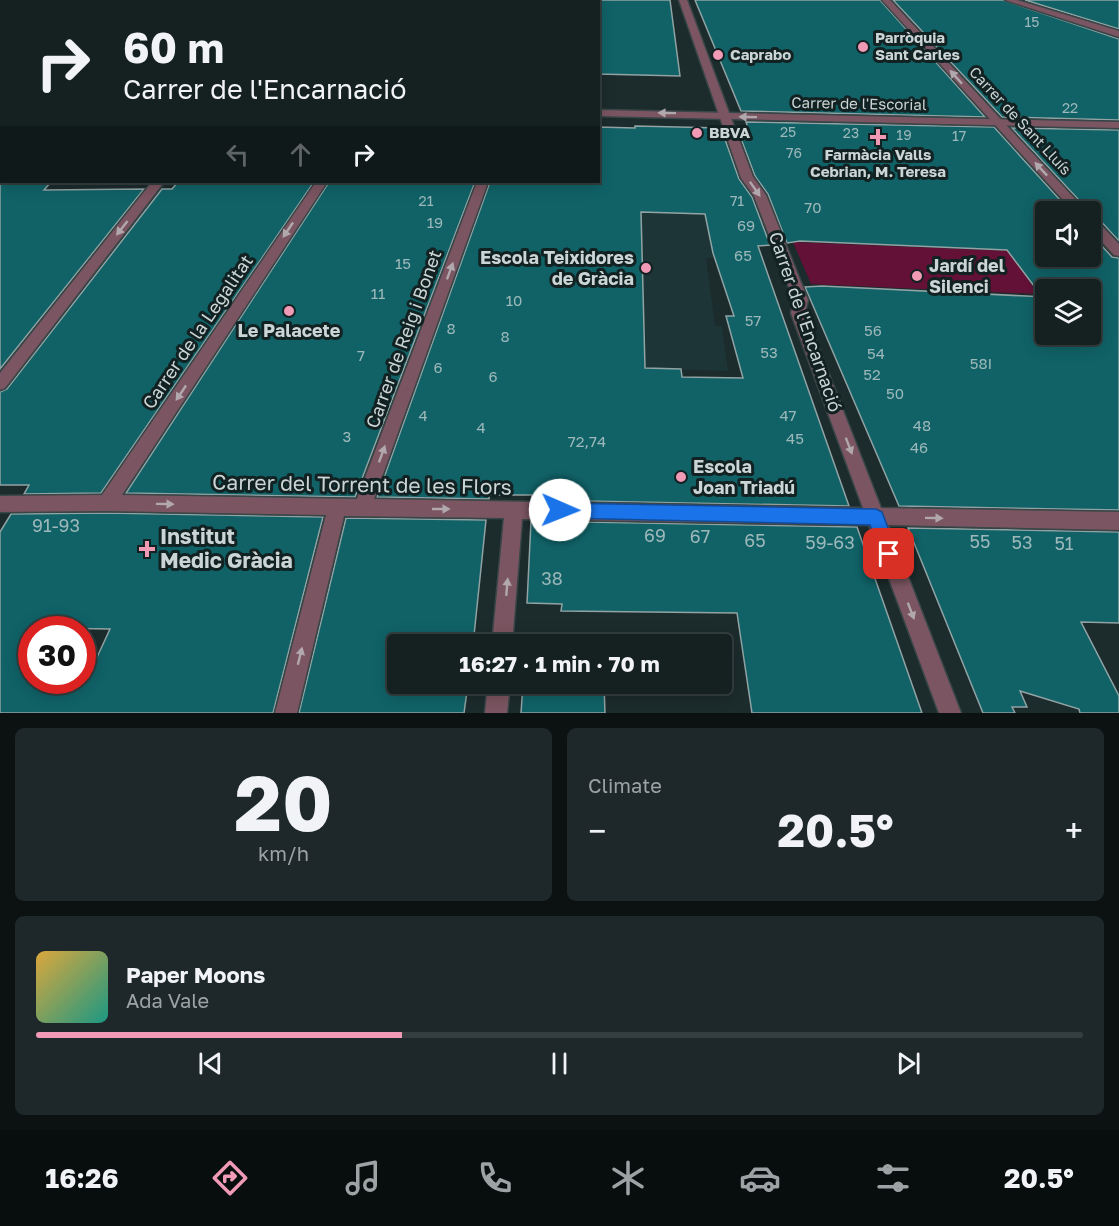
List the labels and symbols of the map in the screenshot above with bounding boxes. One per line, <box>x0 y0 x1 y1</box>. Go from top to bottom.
house number: 15 <box>1025 13 1039 30</box>
place label: Parròquia Sant Carles <box>875 28 960 63</box>
marker: Parròquia Sant Carles <box>856 40 870 54</box>
place label: Caprabo <box>730 45 791 63</box>
marker: Caprabo <box>711 48 725 62</box>
street label: Carrer de Sant Lluís <box>966 62 1076 178</box>
one-way arrow <box>950 70 963 85</box>
street label: Carrer de l'Escorial <box>791 93 927 113</box>
house number: 22 <box>1062 99 1078 116</box>
one-way arrow <box>658 109 677 118</box>
one-way arrow <box>738 112 757 121</box>
place label: BBVA <box>709 123 750 141</box>
house number: 25 <box>780 123 796 140</box>
house number: 23 <box>843 124 859 141</box>
marker: BBVA <box>690 126 704 140</box>
house number: 19 <box>896 126 912 143</box>
house number: 17 <box>952 127 966 144</box>
marker: Farmàcia Valls Cebrian, M. Teresa <box>871 130 885 144</box>
house number: 76 <box>786 144 802 161</box>
place label: Farmàcia Valls Cebrian, M. Teresa <box>810 145 946 180</box>
one-way arrow <box>1034 161 1048 176</box>
one-way arrow <box>749 181 761 197</box>
house number: 21 <box>419 192 434 209</box>
house number: 71 <box>730 192 744 209</box>
house number: 70 <box>804 198 822 216</box>
house number: 19 <box>427 213 443 231</box>
house number: 69 <box>737 216 755 234</box>
one-way arrow <box>116 219 128 235</box>
one-way arrow <box>283 222 294 238</box>
street label: Carrer de l'Encarnació <box>765 229 847 415</box>
place label: Escola Teixidores de Gràcia <box>480 246 634 289</box>
house number: 65 <box>734 246 752 264</box>
street label: Carrer de Reig i Bonet <box>361 247 446 431</box>
street label: Carrer de la Legalitat <box>137 250 257 413</box>
house number: 15 <box>395 254 411 272</box>
place label: Jardí del Silenci <box>929 254 1005 297</box>
marker: Escola Teixidores de Gràcia <box>639 261 653 275</box>
one-way arrow <box>445 262 455 280</box>
marker: Jardí del Silenci <box>910 269 924 283</box>
house number: 11 <box>371 284 385 302</box>
house number: 10 <box>506 291 522 309</box>
marker: Le Palacete <box>282 304 296 318</box>
house number: 57 <box>745 311 761 329</box>
place label: Le Palacete <box>238 319 341 341</box>
house number: 8 <box>446 319 456 337</box>
house number: 56 <box>864 321 882 339</box>
house number: 8 <box>500 327 510 345</box>
house number: 53 <box>760 343 778 361</box>
house number: 54 <box>867 344 885 362</box>
house number: 7 <box>357 346 365 364</box>
house number: 58I <box>970 354 992 372</box>
house number: 6 <box>433 358 443 376</box>
house number: 52 <box>863 365 881 383</box>
house number: 6 <box>488 367 498 385</box>
one-way arrow <box>175 384 186 401</box>
house number: 50 <box>886 384 904 402</box>
house number: 4 <box>418 406 428 424</box>
house number: 47 <box>779 406 797 424</box>
house number: 48 <box>913 416 931 434</box>
house number: 4 <box>476 418 486 436</box>
house number: 3 <box>343 427 351 445</box>
house number: 45 <box>786 429 804 447</box>
house number: 72,74 <box>568 432 606 450</box>
one-way arrow <box>844 437 854 455</box>
house number: 46 <box>910 438 928 456</box>
one-way arrow <box>378 445 387 463</box>
place label: Escola Joan Triadú <box>693 455 795 498</box>
street label: Carrer del Torrent de les Flors <box>212 468 512 500</box>
marker: Escola Joan Triadú <box>674 470 688 484</box>
position arrow <box>528 478 592 542</box>
one-way arrow <box>156 500 175 509</box>
one-way arrow <box>432 504 451 514</box>
one-way arrow <box>925 513 944 523</box>
house number: 91-93 <box>32 514 80 536</box>
place label: Institut Medic Gràcia <box>160 523 293 573</box>
house number: 69 <box>644 524 666 546</box>
house number: 67 <box>690 525 710 547</box>
pin <box>863 528 914 579</box>
house number: 65 <box>744 529 766 551</box>
house number: 55 <box>970 530 990 552</box>
house number: 59-63 <box>805 531 855 553</box>
house number: 53 <box>1012 531 1032 553</box>
house number: 51 <box>1054 532 1074 554</box>
marker: Institut Medic Gràcia <box>138 540 156 558</box>
house number: 38 <box>541 567 563 589</box>
one-way arrow <box>502 577 512 596</box>
one-way arrow <box>907 602 916 620</box>
speed limit sign: 30 <box>18 616 96 694</box>
one-way arrow <box>296 647 306 665</box>

